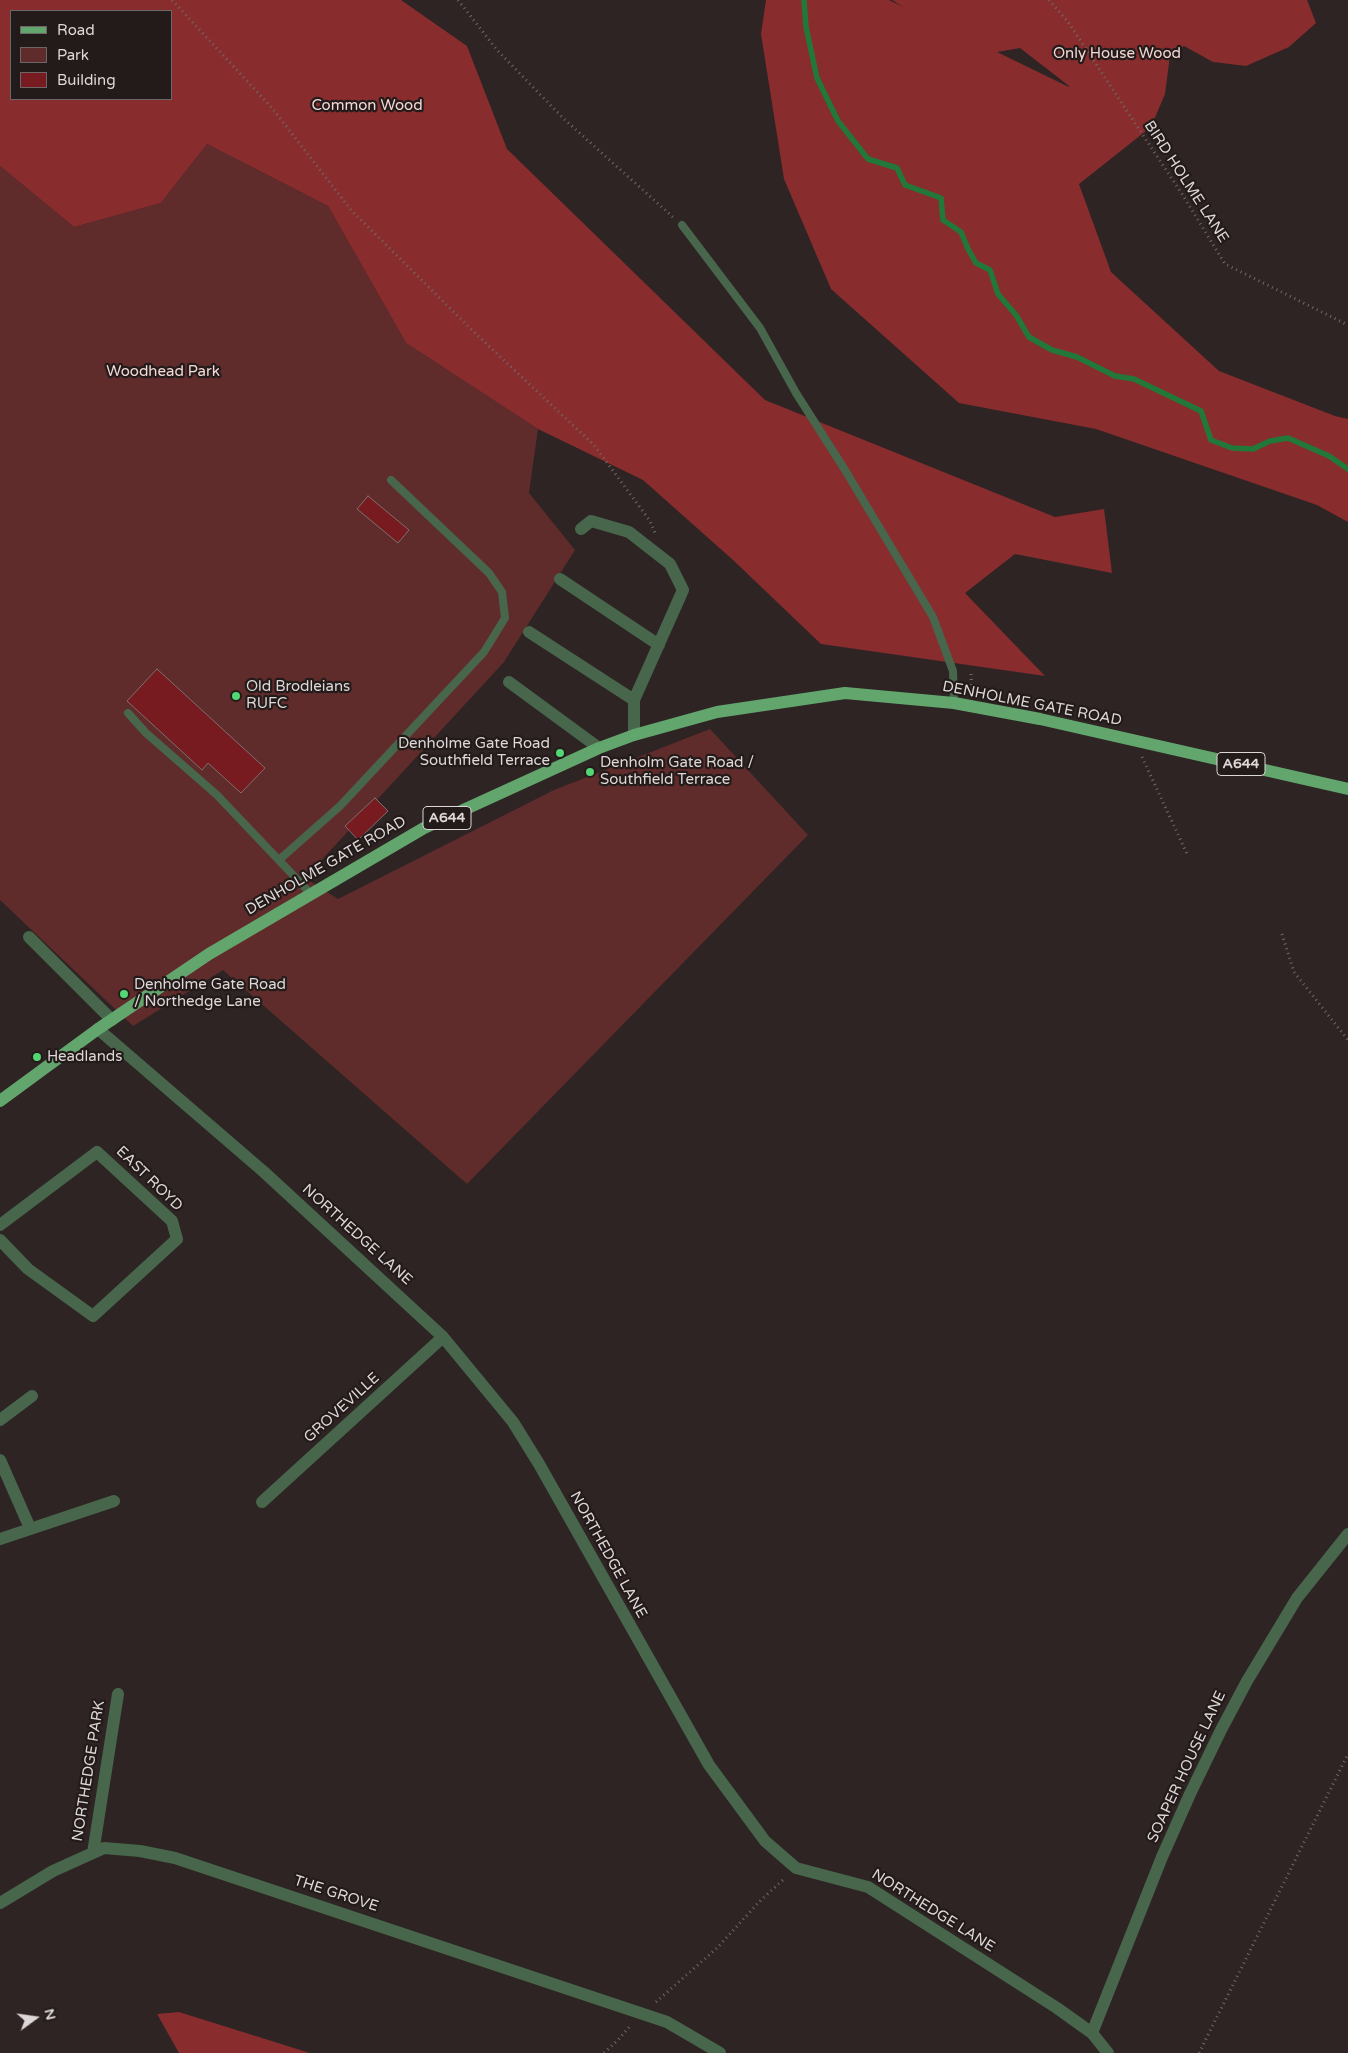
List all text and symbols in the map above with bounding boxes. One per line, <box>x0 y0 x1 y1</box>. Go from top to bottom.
legend <box>10 10 172 100</box>
text: Road <box>57 21 95 39</box>
park label: Only House Wood <box>1053 45 1181 63</box>
text: Park <box>57 46 89 64</box>
text: Building <box>57 71 116 89</box>
park label: Common Wood <box>311 97 423 115</box>
street label: BIRD HOLME LANE <box>1140 118 1232 246</box>
park label: Woodhead Park <box>106 363 220 381</box>
place label: Old Brodleians RUFC <box>246 678 350 713</box>
street label: DENHOLME GATE ROAD <box>941 678 1123 730</box>
marker: Old Brodleians RUFC <box>230 690 242 702</box>
place label: Denholme Gate Road Southfield Terrace <box>398 735 550 770</box>
marker: Denholme Gate Road Southfield Terrace <box>554 747 566 759</box>
road number: A644 <box>1217 752 1265 776</box>
place label: Denholm Gate Road / Southfield Terrace <box>600 754 754 789</box>
marker: Denholm Gate Road / Southfield Terrace <box>584 766 596 778</box>
road number: A644 <box>423 806 471 830</box>
street label: DENHOLME GATE ROAD <box>243 813 409 919</box>
place label: Denholme Gate Road / Northedge Lane <box>134 976 286 1011</box>
marker: Denholme Gate Road / Northedge Lane <box>118 988 130 1000</box>
place label: Headlands <box>47 1048 122 1066</box>
marker: Headlands <box>31 1051 43 1063</box>
street label: EAST ROYD <box>112 1143 186 1215</box>
street label: NORTHEDGE LANE <box>298 1181 416 1289</box>
street label: GROVEVILLE <box>300 1369 384 1447</box>
street label: NORTHEDGE LANE <box>566 1488 650 1622</box>
street label: SOAPER HOUSE LANE <box>1144 1688 1230 1846</box>
street label: NORTHEDGE PARK <box>69 1699 109 1843</box>
street label: NORTHEDGE LANE <box>868 1866 998 1956</box>
street label: THE GROVE <box>291 1872 381 1916</box>
north arrow <box>10 1993 60 2043</box>
text: N <box>40 2007 60 2022</box>

